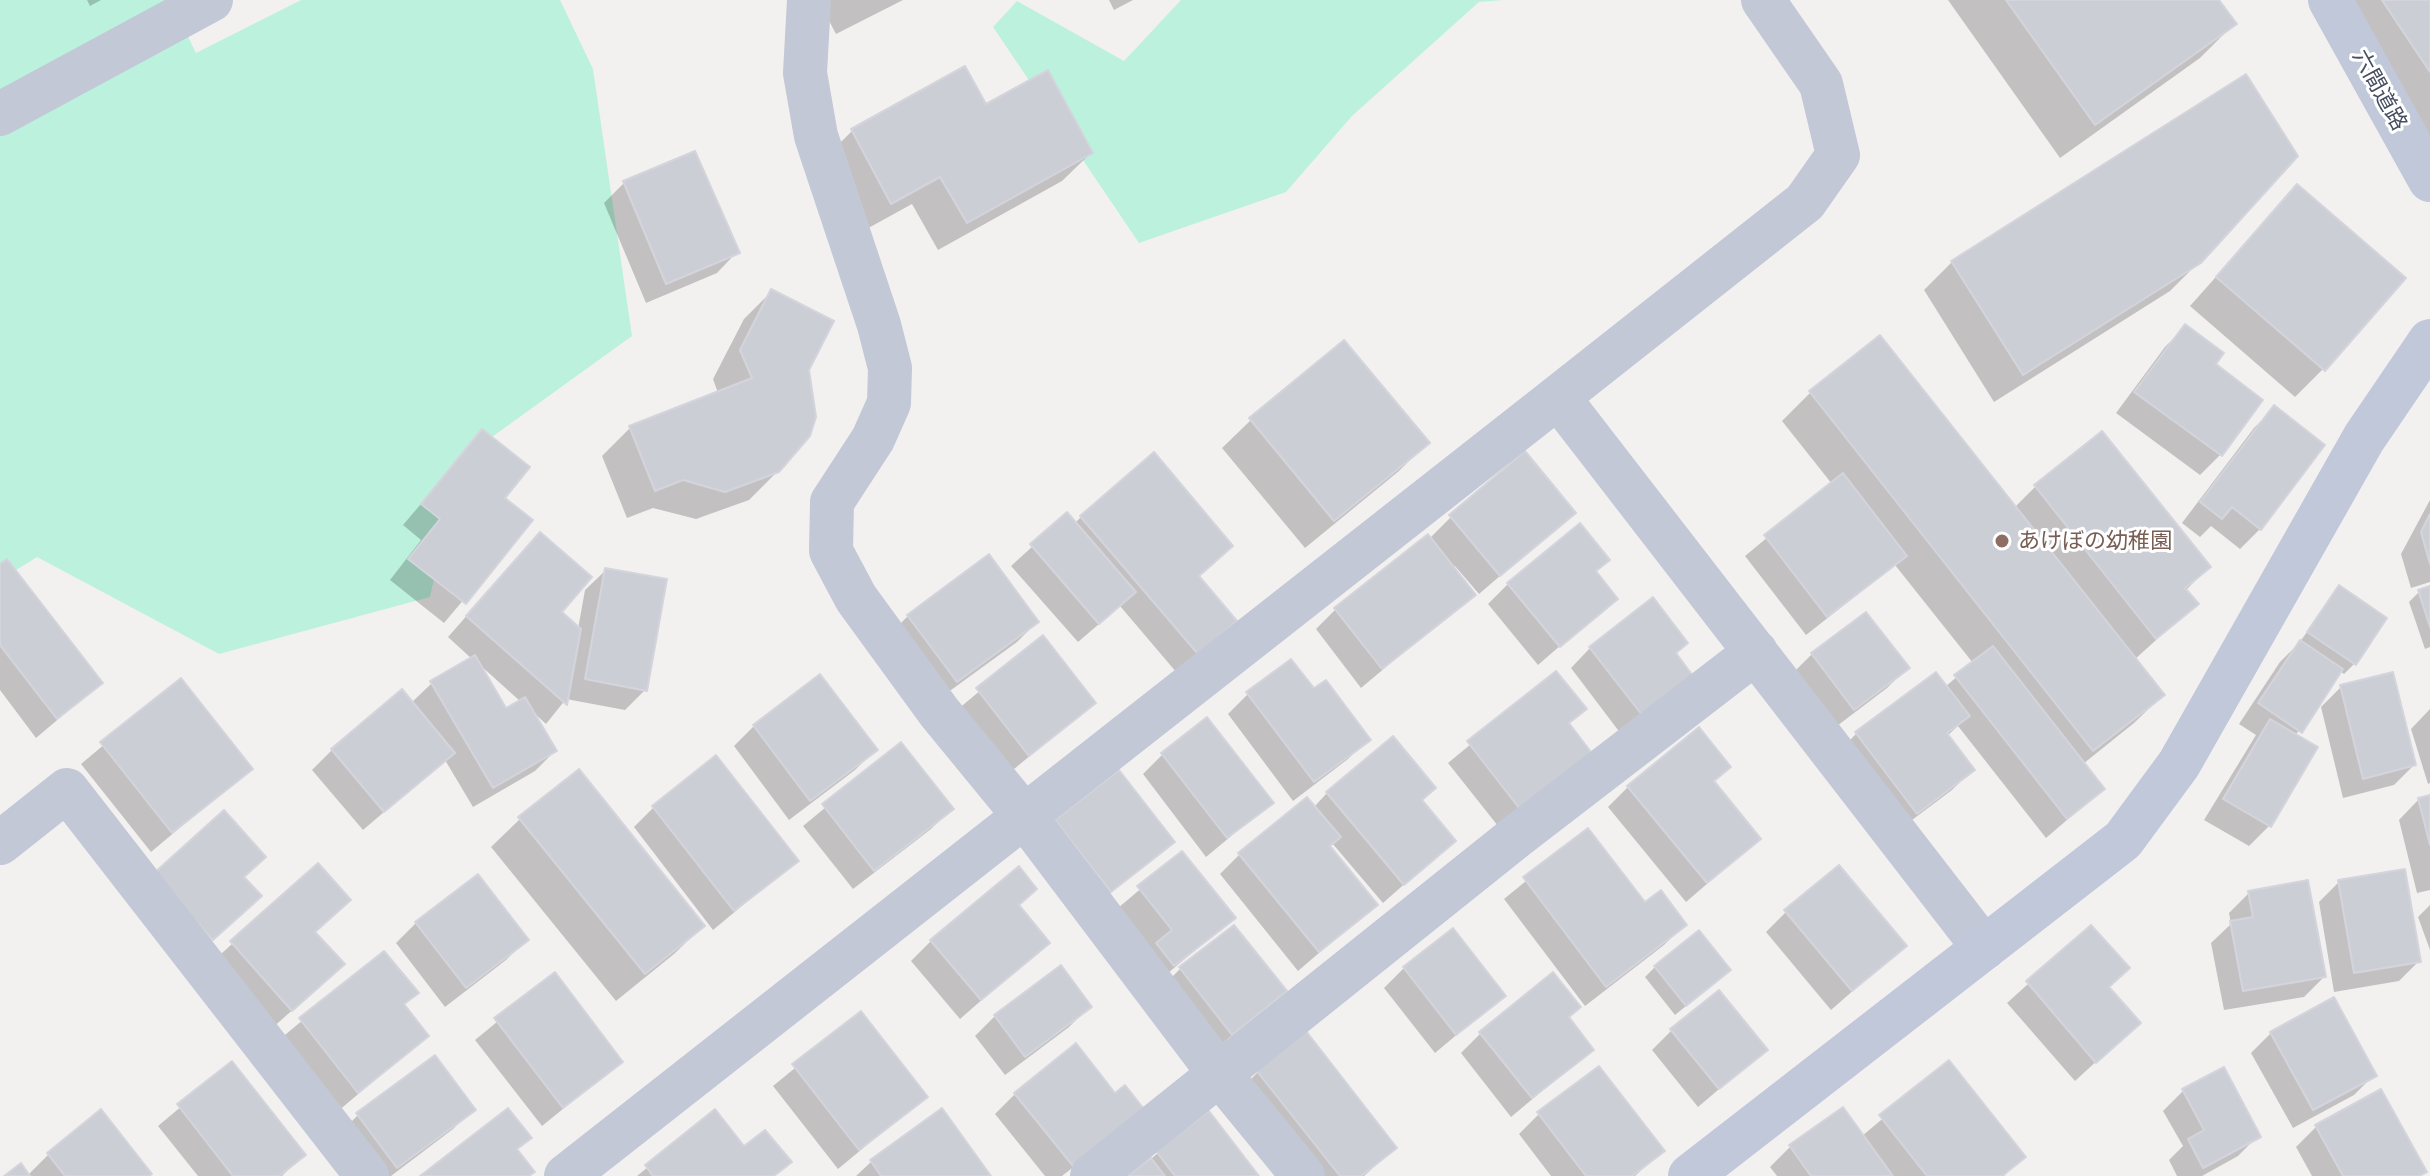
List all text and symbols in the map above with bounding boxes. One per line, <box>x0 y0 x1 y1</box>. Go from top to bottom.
street label: 六間道路 <box>2347 45 2413 135</box>
place label: あけぼの幼稚園 <box>2018 528 2172 554</box>
marker: あけぼの幼稚園 <box>1993 532 2011 550</box>

